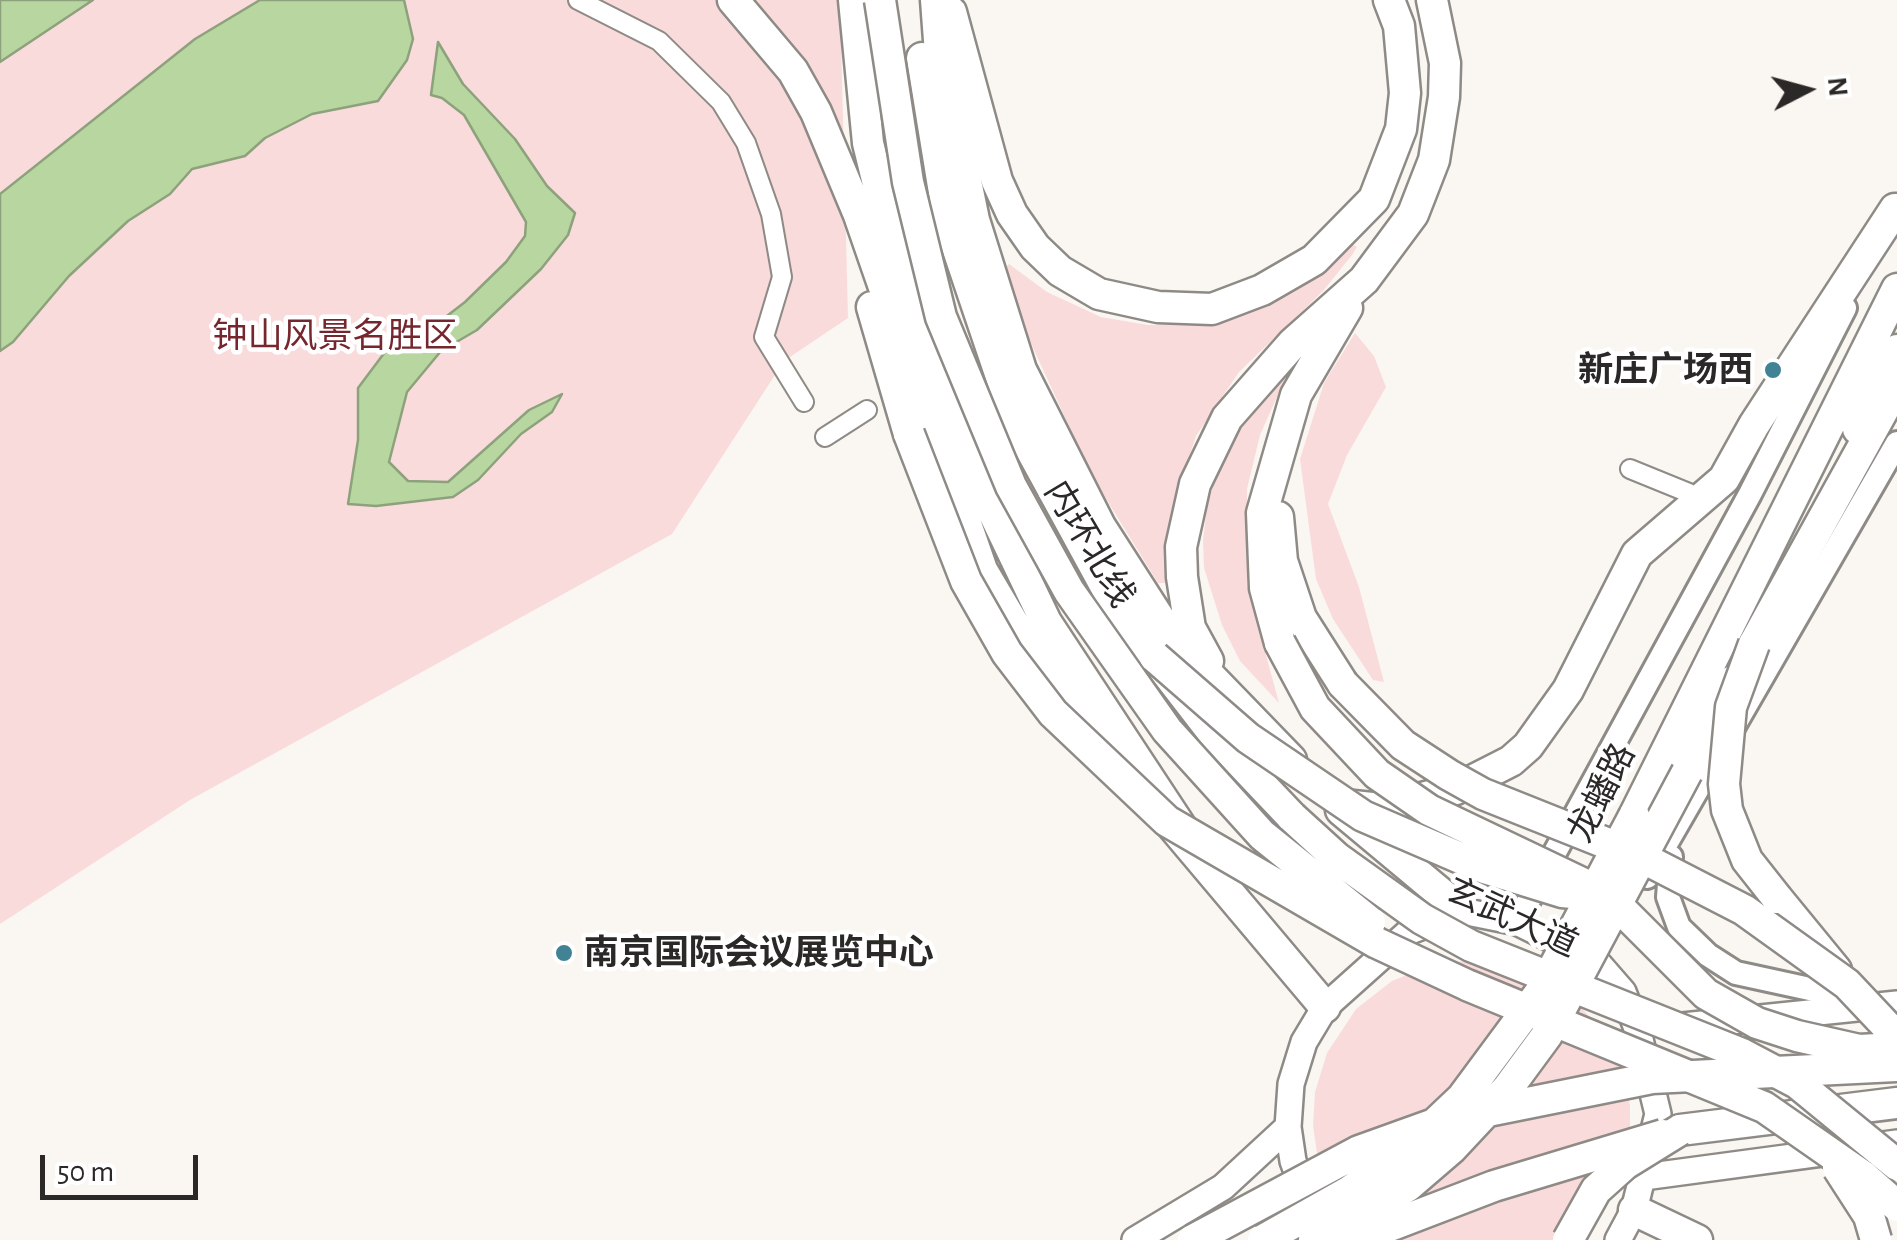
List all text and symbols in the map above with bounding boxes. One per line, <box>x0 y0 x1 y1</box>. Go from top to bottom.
north arrow <box>1757 40 1857 140</box>
text: N <box>1822 76 1852 98</box>
park label: 钟山风景名胜区 <box>213 315 457 357</box>
place label: 新庄广场西 <box>1578 349 1753 391</box>
marker: 新庄广场西 <box>1762 359 1784 381</box>
street label: 内环北线 <box>1035 473 1143 615</box>
street label: 龙蟠路 <box>1559 737 1645 849</box>
street label: 玄武大道 <box>1440 869 1584 967</box>
place label: 南京国际会议展览中心 <box>584 932 934 974</box>
marker: 南京国际会议展览中心 <box>553 942 575 964</box>
scale bar <box>45 1135 202 1197</box>
text: 50 m <box>57 1157 114 1187</box>

